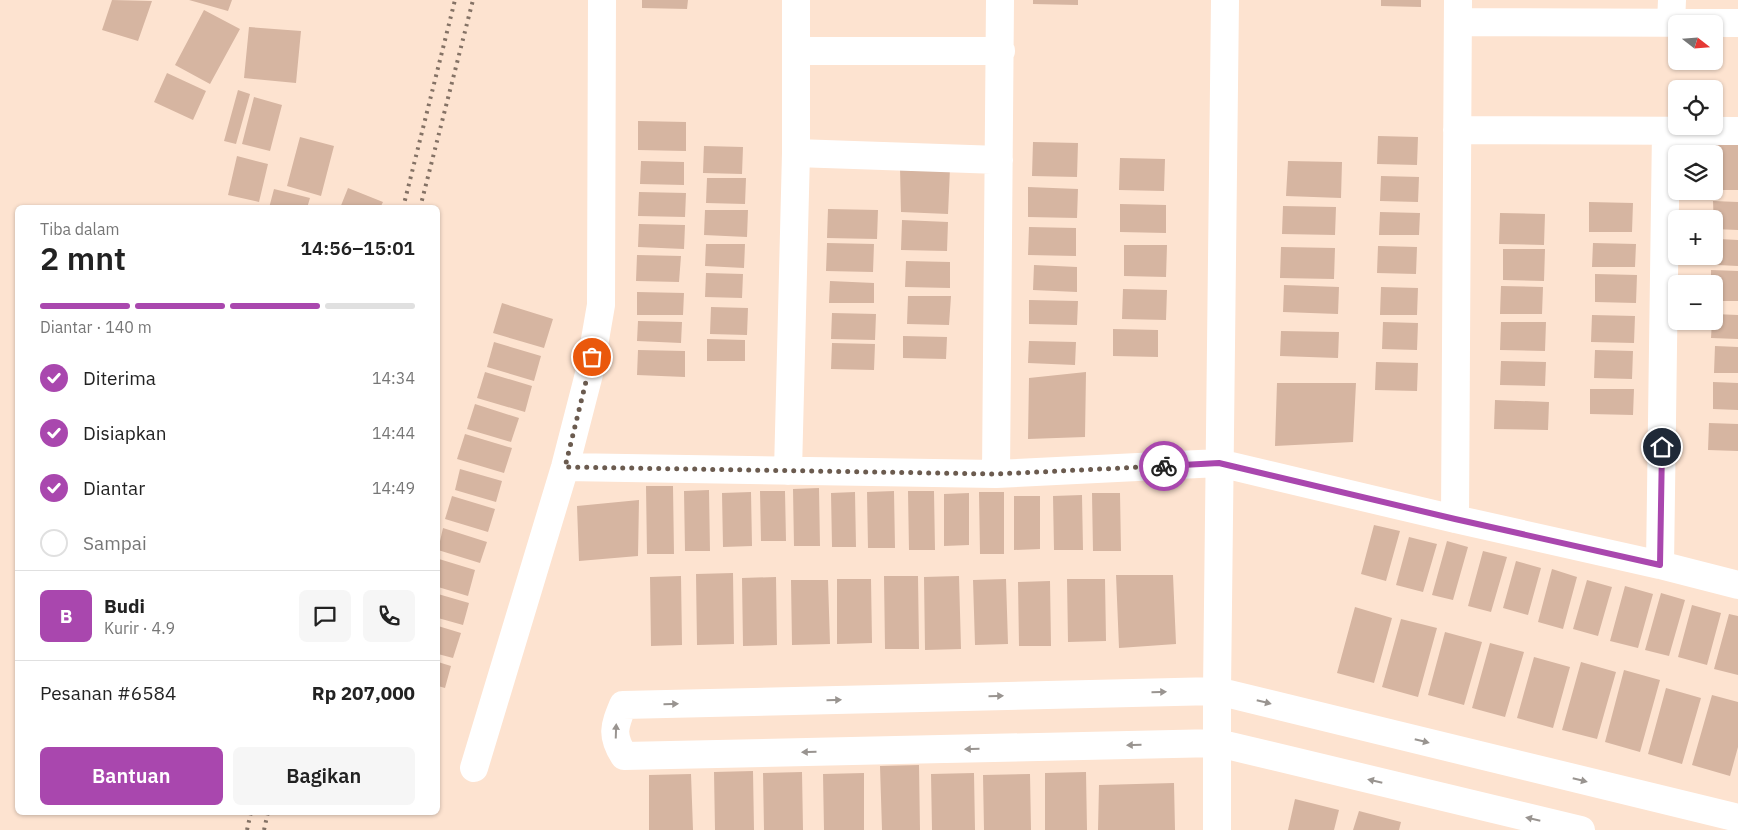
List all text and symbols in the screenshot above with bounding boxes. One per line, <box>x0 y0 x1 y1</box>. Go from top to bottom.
north arrow <box>1668 15 1722 70</box>
map controls <box>1668 15 1723 330</box>
button: locate <box>1668 80 1723 135</box>
button: layers <box>1668 145 1723 200</box>
button: + <box>1668 210 1723 265</box>
text: Tiba dalam <box>40 219 119 239</box>
text: 14:56–15:01 <box>301 236 415 260</box>
text: 2 mnt <box>40 237 126 279</box>
button: − <box>1668 275 1723 330</box>
text: Diantar · 140 m <box>40 317 152 337</box>
pin <box>571 336 613 378</box>
icon: bag <box>578 343 606 371</box>
icon: check <box>40 364 68 392</box>
text: Diterima <box>83 366 156 390</box>
text: 14:34 <box>372 368 415 388</box>
icon: check <box>40 419 68 447</box>
text: Disiapkan <box>83 421 167 445</box>
text: 14:44 <box>372 423 415 443</box>
pin <box>1641 426 1683 468</box>
icon: home <box>1648 433 1676 461</box>
courier <box>1139 441 1189 491</box>
icon: bike <box>1150 452 1178 480</box>
icon: check <box>40 474 68 502</box>
text: Diantar <box>83 476 145 500</box>
text: 14:49 <box>372 478 415 498</box>
text: Sampai <box>83 531 147 555</box>
button: chat <box>299 590 351 642</box>
button: phone <box>363 590 415 642</box>
text: Budi <box>104 594 145 618</box>
text: B <box>60 604 72 628</box>
text: Kurir · 4.9 <box>104 618 175 638</box>
text: Pesanan #6584 <box>40 681 176 705</box>
text: Rp 207,000 <box>312 681 415 705</box>
one-way arrow <box>1151 688 1167 696</box>
one-way arrow <box>989 692 1005 700</box>
one-way arrow <box>826 696 842 704</box>
one-way arrow <box>1257 698 1272 706</box>
one-way arrow <box>664 699 680 707</box>
one-way arrow <box>612 723 620 739</box>
one-way arrow <box>1414 737 1429 745</box>
one-way arrow <box>1126 741 1142 749</box>
one-way arrow <box>963 745 979 753</box>
button: Bantuan <box>40 747 223 805</box>
button: Bagikan <box>233 747 415 805</box>
one-way arrow <box>801 748 817 756</box>
one-way arrow <box>1572 776 1587 784</box>
one-way arrow <box>1368 777 1383 785</box>
one-way arrow <box>1526 815 1541 823</box>

